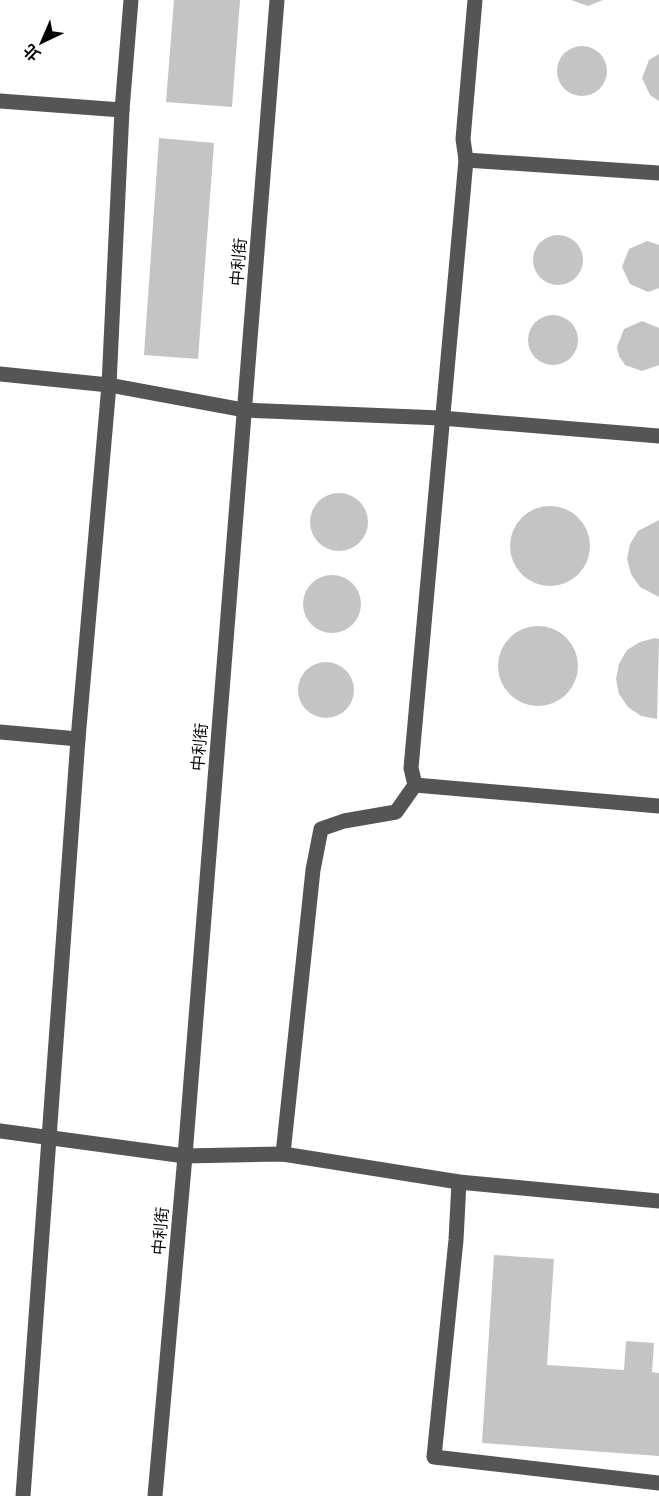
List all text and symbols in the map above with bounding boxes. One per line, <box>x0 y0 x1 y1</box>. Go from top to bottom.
north arrow <box>12 12 72 72</box>
text: 北 <box>19 41 44 66</box>
street label: 中利街 <box>226 237 249 287</box>
street label: 中利街 <box>187 722 210 772</box>
street label: 中利街 <box>148 1206 171 1256</box>

